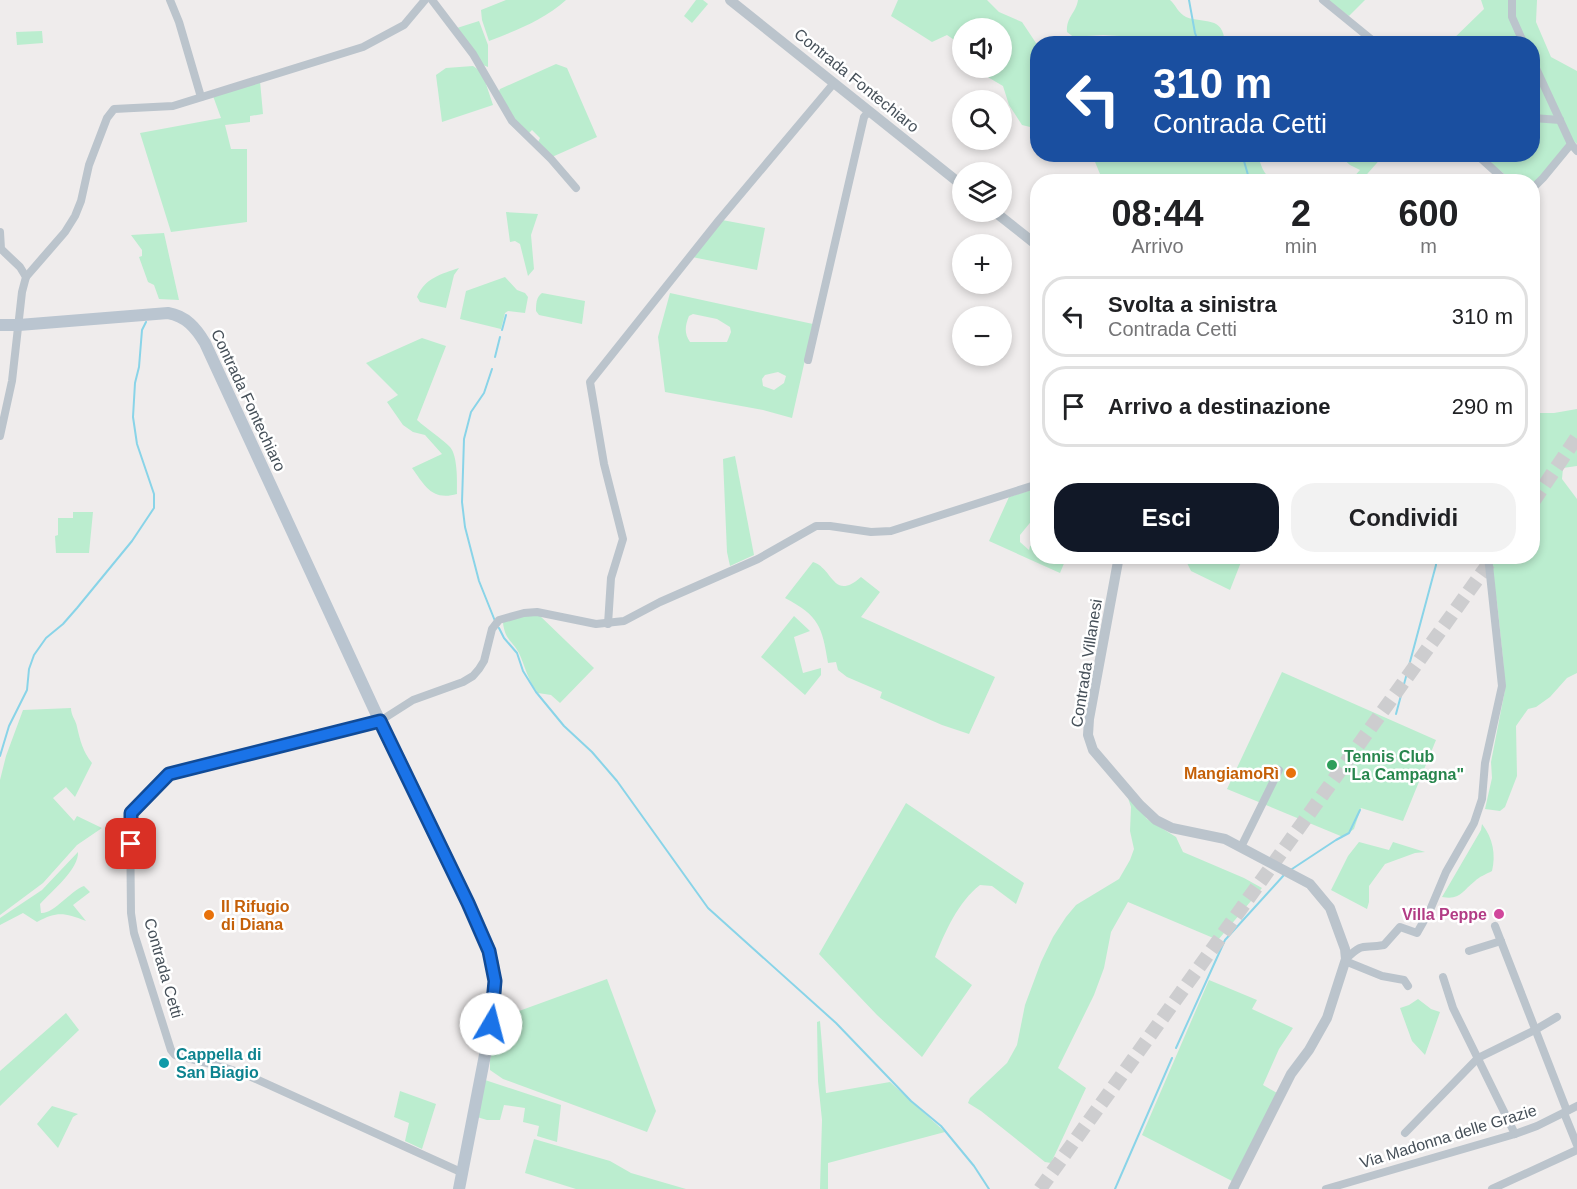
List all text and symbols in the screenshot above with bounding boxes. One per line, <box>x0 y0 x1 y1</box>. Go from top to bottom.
map controls <box>952 18 1012 366</box>
button: sound <box>952 18 1012 78</box>
street label: Contrada Fontechiaro <box>791 25 922 136</box>
icon: left <box>1054 60 1132 138</box>
text: 310 m <box>1153 60 1272 107</box>
button: search <box>952 90 1012 150</box>
text: Contrada Cetti <box>1153 109 1327 139</box>
button: layers <box>952 162 1012 222</box>
text: 08:44 <box>1111 193 1203 234</box>
text: 2 <box>1291 193 1311 234</box>
text: 600 <box>1398 193 1459 234</box>
button: + <box>952 234 1012 294</box>
text: Arrivo <box>1131 235 1184 257</box>
text: min <box>1285 235 1317 257</box>
text: m <box>1420 235 1437 257</box>
text: Svolta a sinistra <box>1108 292 1277 317</box>
icon: left <box>1057 300 1090 333</box>
text: 310 m <box>1452 304 1513 329</box>
button: − <box>952 306 1012 366</box>
text: Contrada Cetti <box>1108 318 1237 340</box>
street label: Contrada Fontechiaro <box>208 326 289 474</box>
icon: arrive <box>1057 390 1090 423</box>
text: Arrivo a destinazione <box>1108 394 1331 419</box>
text: 290 m <box>1452 394 1513 419</box>
button: Esci <box>1054 483 1279 552</box>
button: Condividi <box>1291 483 1516 552</box>
street label: Contrada Villanesi <box>1068 598 1105 728</box>
place label: Tennis Club "La Campagna" <box>1344 748 1464 783</box>
marker: Tennis Club "La Campagna" <box>1325 758 1339 772</box>
place label: MangiamoRì <box>1184 765 1279 782</box>
marker: MangiamoRì <box>1284 766 1298 780</box>
pin <box>105 818 156 869</box>
icon: arrive <box>114 827 147 860</box>
place label: Il Rifugio di Diana <box>221 898 290 933</box>
place label: Villa Peppe <box>1402 906 1487 923</box>
marker: Villa Peppe <box>1492 907 1506 921</box>
marker: Il Rifugio di Diana <box>202 908 216 922</box>
street label: Contrada Cetti <box>141 916 186 1020</box>
position arrow <box>459 992 523 1056</box>
place label: Cappella di San Biagio <box>176 1046 261 1081</box>
marker: Cappella di San Biagio <box>157 1056 171 1070</box>
street label: Via Madonna delle Grazie <box>1358 1101 1539 1171</box>

